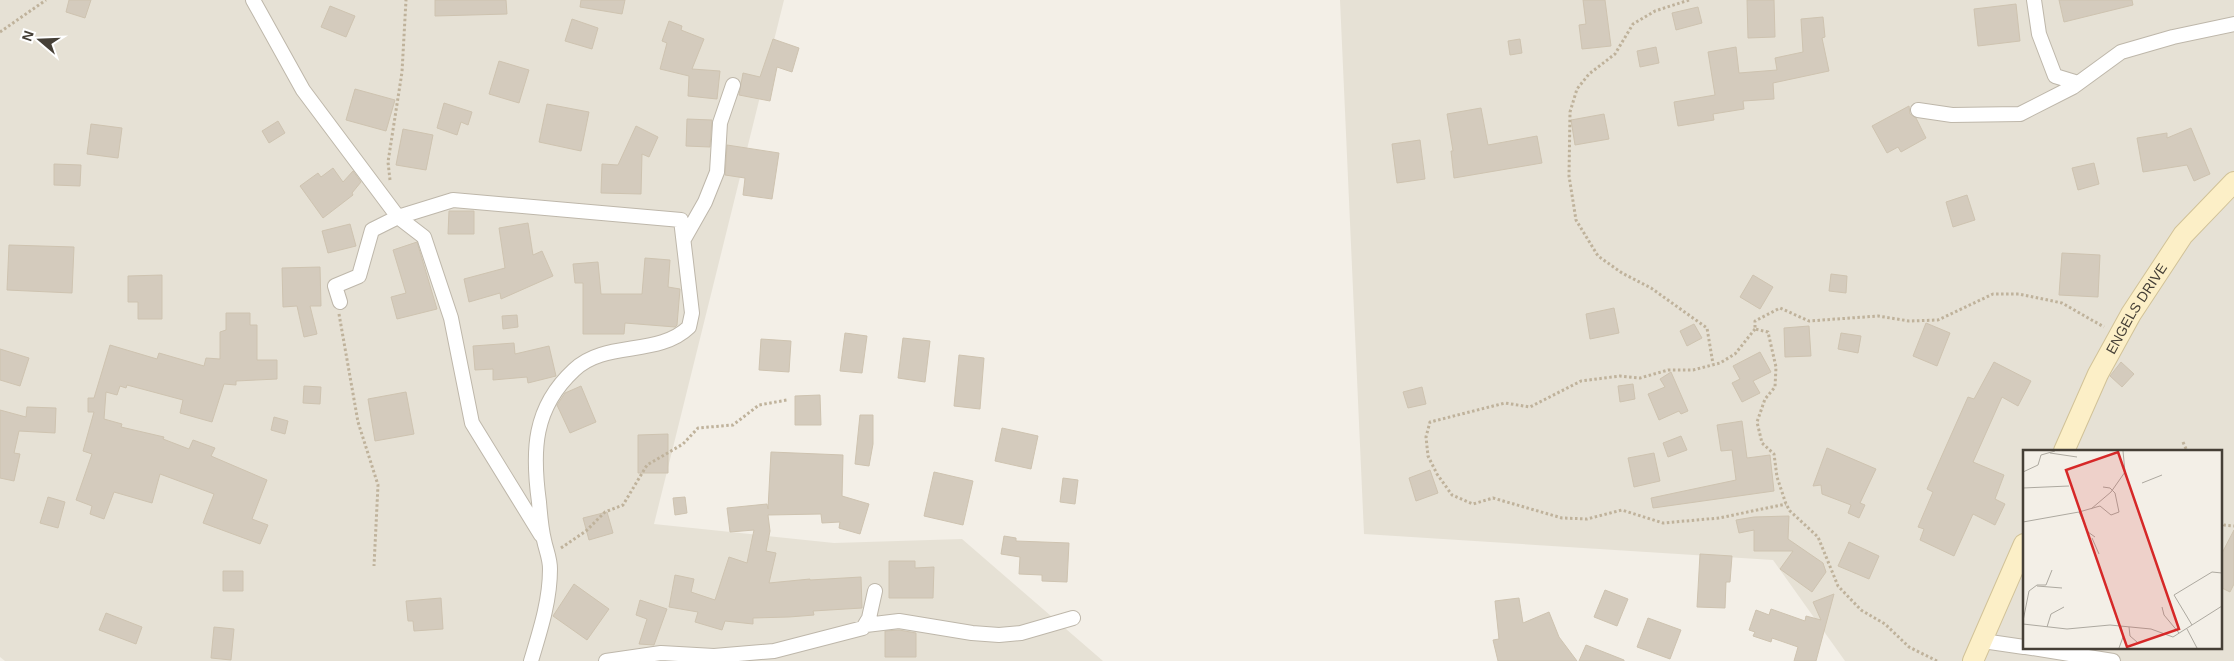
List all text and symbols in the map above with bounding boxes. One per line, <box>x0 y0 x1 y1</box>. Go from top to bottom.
north arrow <box>15 15 65 65</box>
text: N <box>18 28 37 43</box>
street label: ENGELS DRIVE <box>2103 260 2170 357</box>
inset map <box>2023 450 2222 648</box>

